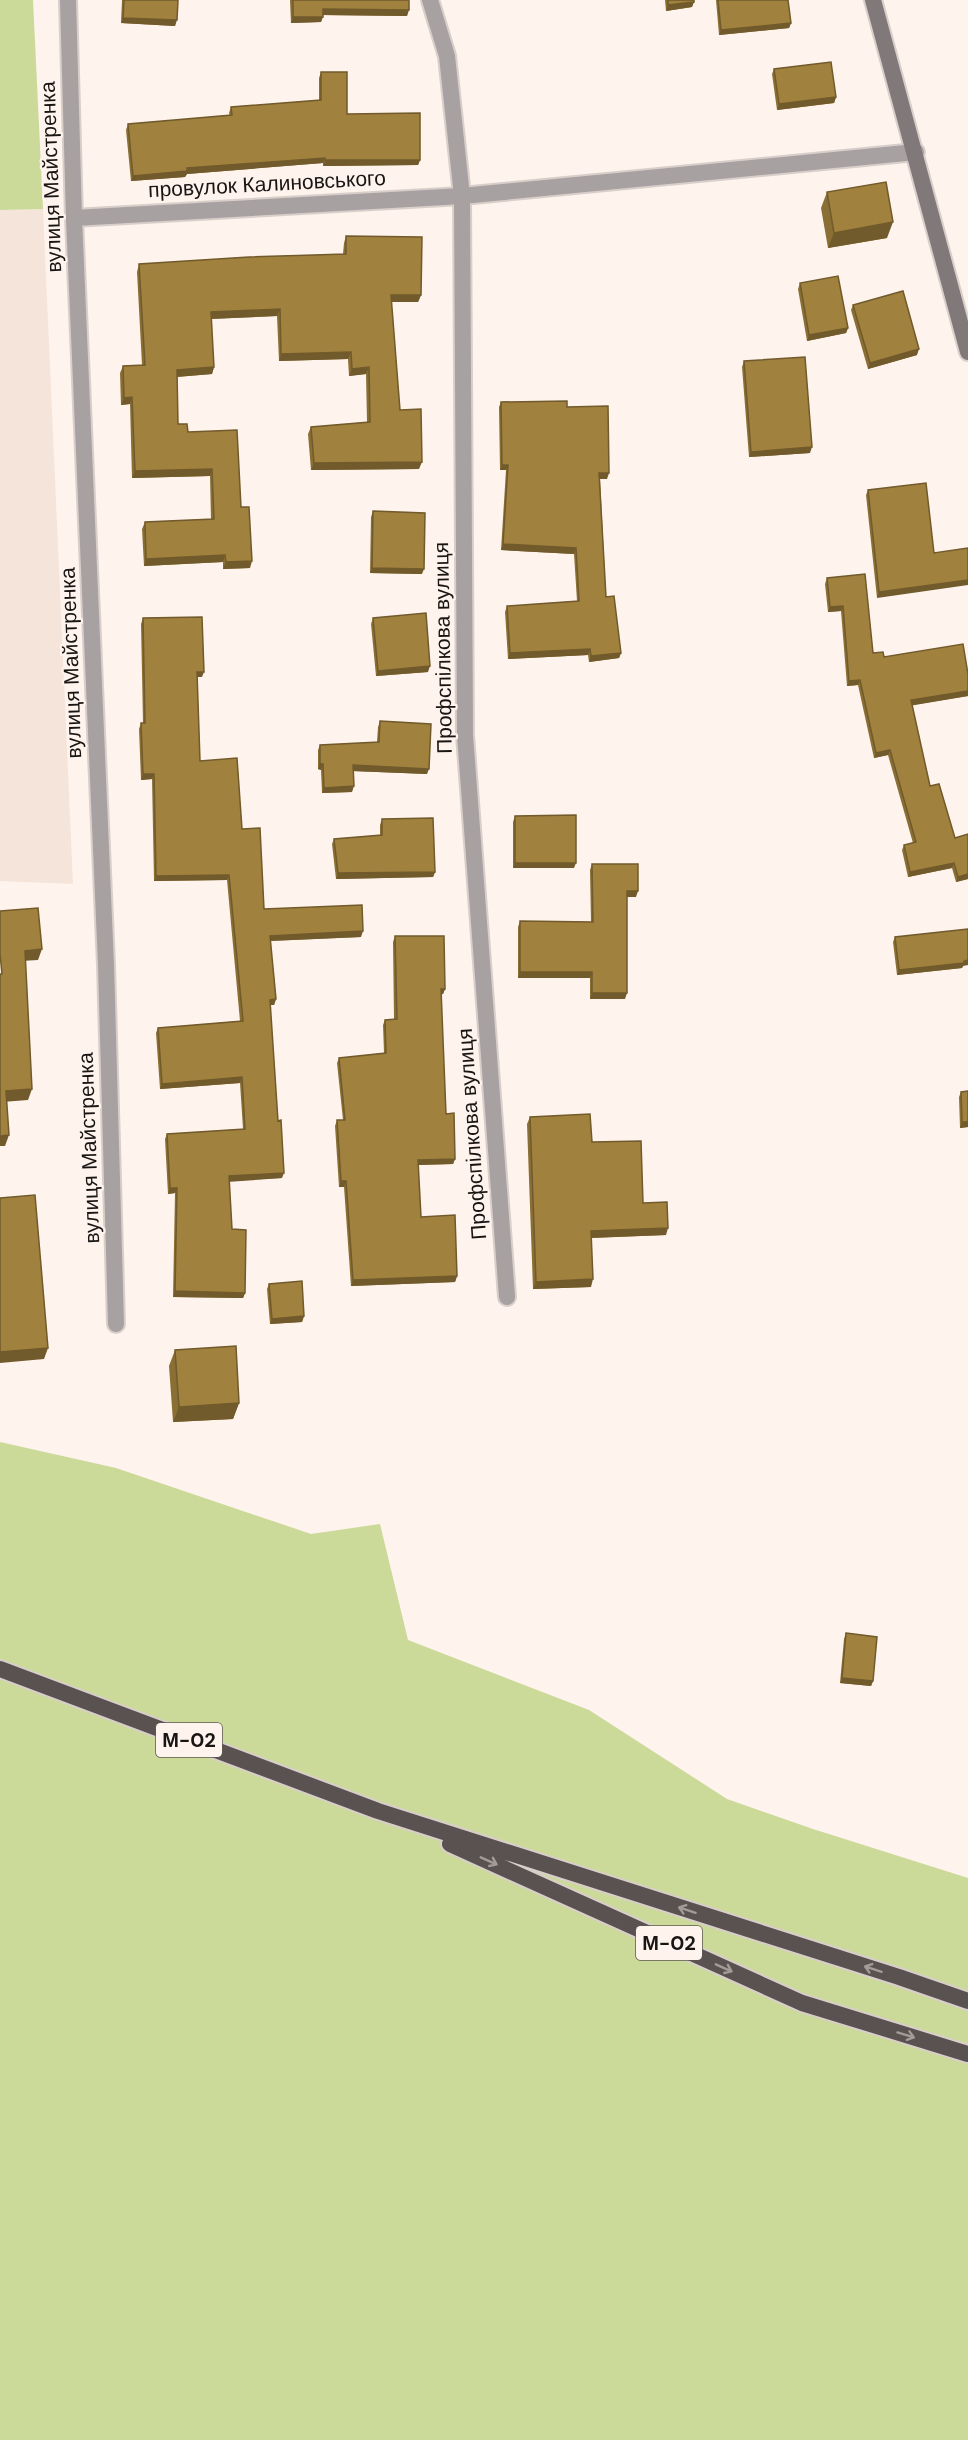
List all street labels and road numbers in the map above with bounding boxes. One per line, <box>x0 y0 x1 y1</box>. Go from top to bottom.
street label: вулиця Майстренка <box>34 81 68 273</box>
street label: провулок Калиновського <box>147 164 387 204</box>
street label: Профспілкова вулиця <box>427 542 459 754</box>
street label: вулиця Майстренка <box>54 567 88 759</box>
street label: Профспілкова вулиця <box>451 1027 493 1241</box>
street label: вулиця Майстренка <box>72 1052 106 1244</box>
road number: М-02 <box>156 1723 222 1757</box>
road number: М-02 <box>636 1926 702 1960</box>

